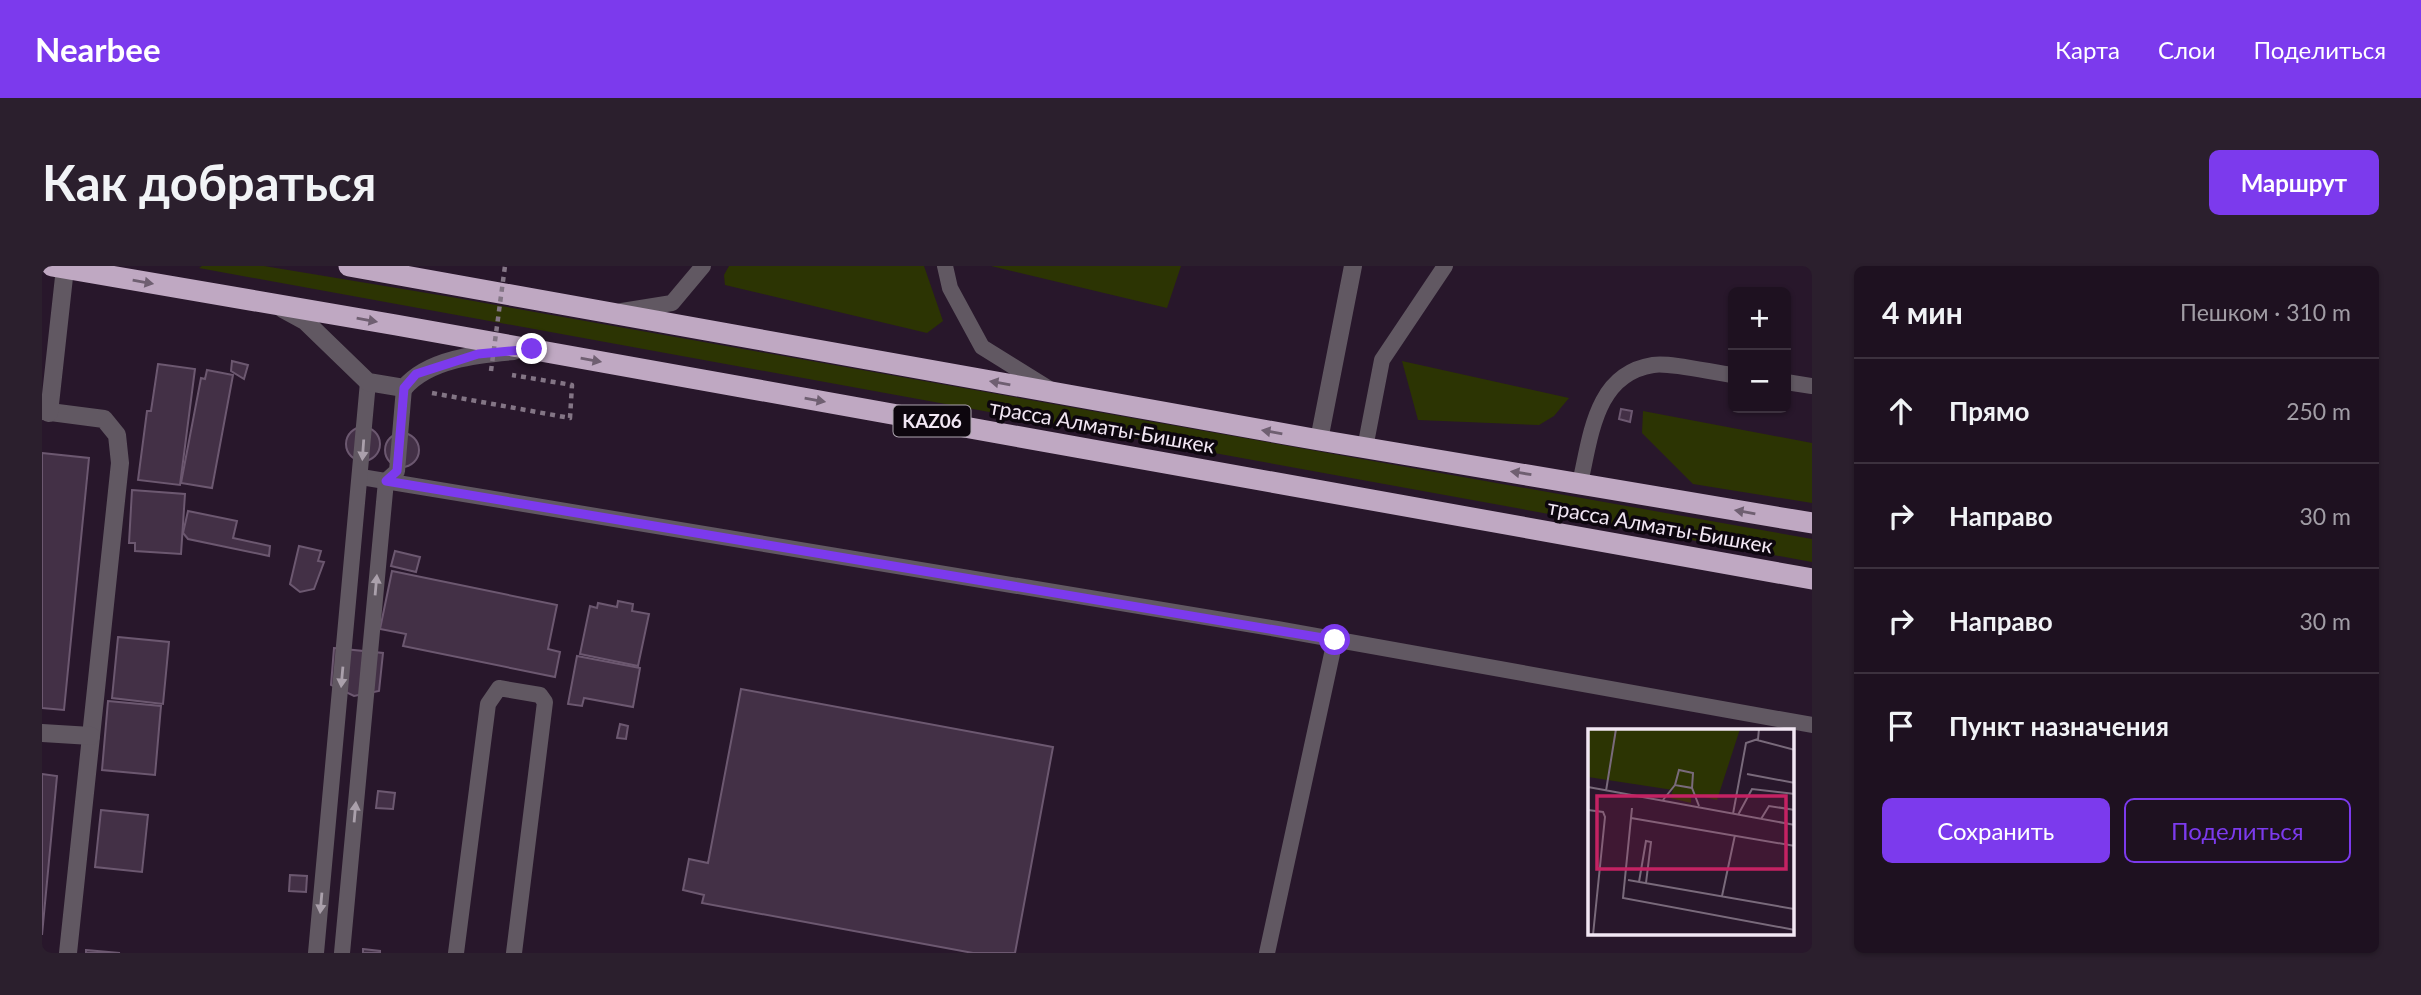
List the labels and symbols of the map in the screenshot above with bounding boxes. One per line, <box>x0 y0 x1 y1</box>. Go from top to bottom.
one-way arrow <box>132 277 154 288</box>
one-way arrow <box>356 315 378 326</box>
route end <box>516 333 547 364</box>
one-way arrow <box>580 355 602 366</box>
one-way arrow <box>989 377 1011 388</box>
street label: трасса Алматы-Бишкек <box>988 393 1217 458</box>
one-way arrow <box>804 395 826 406</box>
road number: KАZ06 <box>894 406 970 436</box>
one-way arrow <box>1261 426 1283 437</box>
one-way arrow <box>358 439 369 461</box>
one-way arrow <box>1509 467 1531 478</box>
street label: трасса Алматы-Бишкек <box>1546 493 1775 558</box>
one-way arrow <box>1734 506 1756 517</box>
one-way arrow <box>371 574 382 596</box>
route start <box>1319 624 1350 655</box>
one-way arrow <box>337 666 348 688</box>
inset map <box>1588 729 1794 936</box>
one-way arrow <box>350 801 361 823</box>
one-way arrow <box>315 892 326 914</box>

